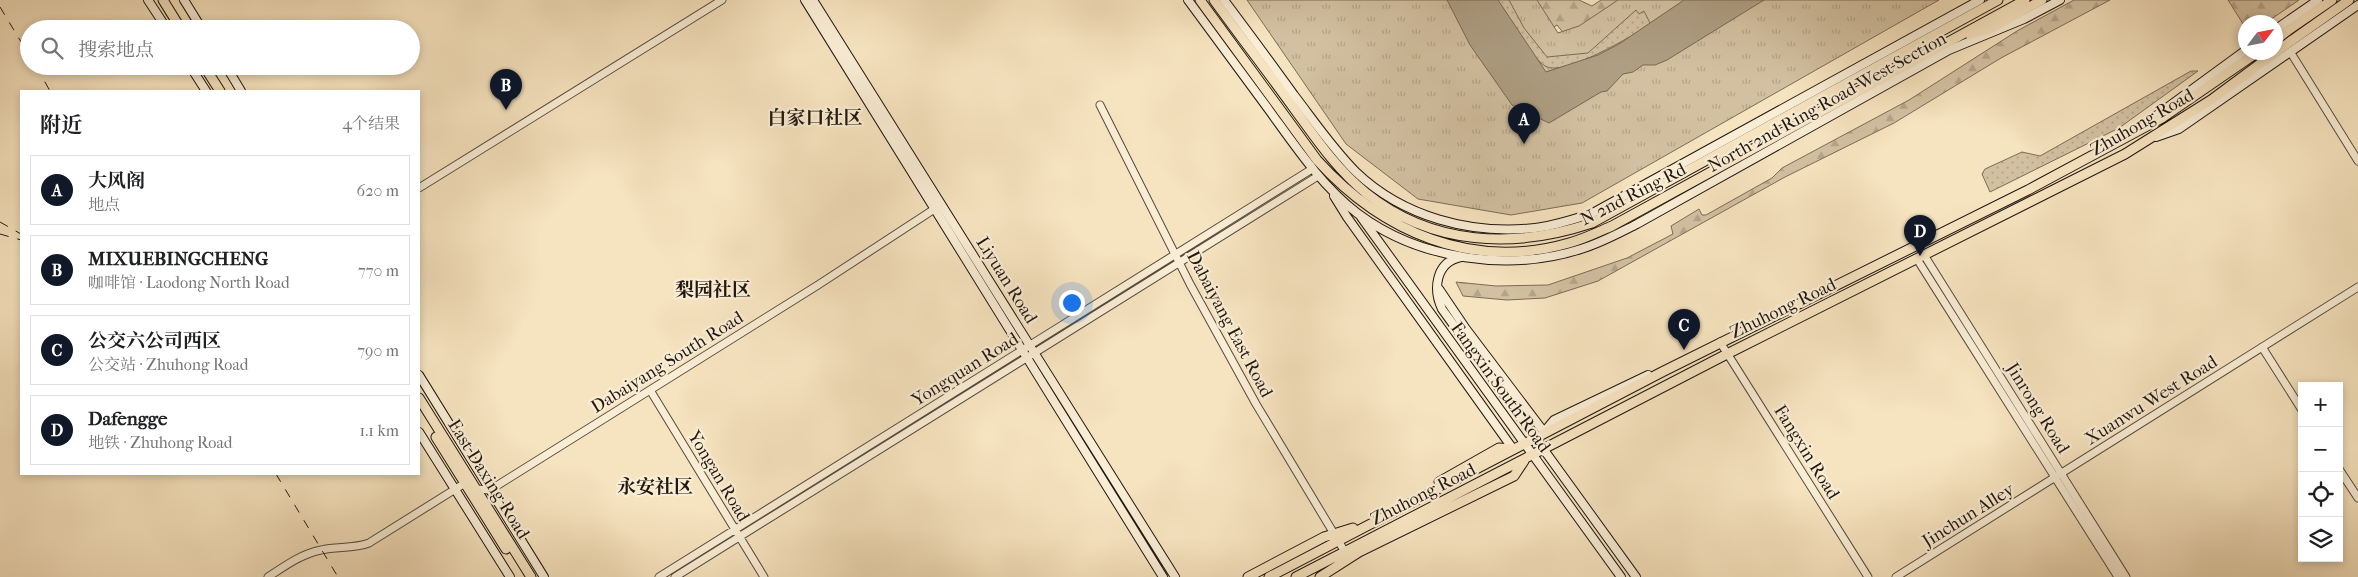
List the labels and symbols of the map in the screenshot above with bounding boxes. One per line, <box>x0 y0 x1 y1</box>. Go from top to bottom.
north arrow <box>2238 15 2283 60</box>
street label: North 2nd Ring Road West Section <box>1704 28 1951 177</box>
pin: B <box>490 69 522 110</box>
street label: Zhuhong Road <box>2087 84 2198 160</box>
pin: A <box>1508 103 1540 144</box>
district label: 白家口社区 <box>767 107 863 129</box>
street label: N 2nd Ring Rd <box>1577 159 1690 230</box>
pin: D <box>1904 215 1936 256</box>
street label: Liyuan Road <box>972 233 1042 328</box>
street label: Dabaiyang East Road <box>1182 247 1277 401</box>
street label: Zhuhong Road <box>1727 274 1840 343</box>
district label: 梨园社区 <box>675 279 751 301</box>
your location <box>1059 290 1085 316</box>
street label: Dabaiyang South Road <box>587 307 747 418</box>
pin: C <box>1668 309 1700 350</box>
street label: Fangxin South Road <box>1446 318 1555 457</box>
street label: Yongquan Road <box>907 328 1023 411</box>
street label: Xuanwu West Road <box>2081 351 2221 450</box>
street label: Jinrong Road <box>2000 357 2074 458</box>
street label: Fangxin Road <box>1769 401 1844 503</box>
street label: East Daxing Road <box>443 416 534 543</box>
street label: Yongan Road <box>683 426 754 526</box>
street label: Zhuhong Road <box>1367 459 1480 530</box>
district label: 永安社区 <box>617 476 693 498</box>
street label: Jinchun Alley <box>1917 478 2019 553</box>

